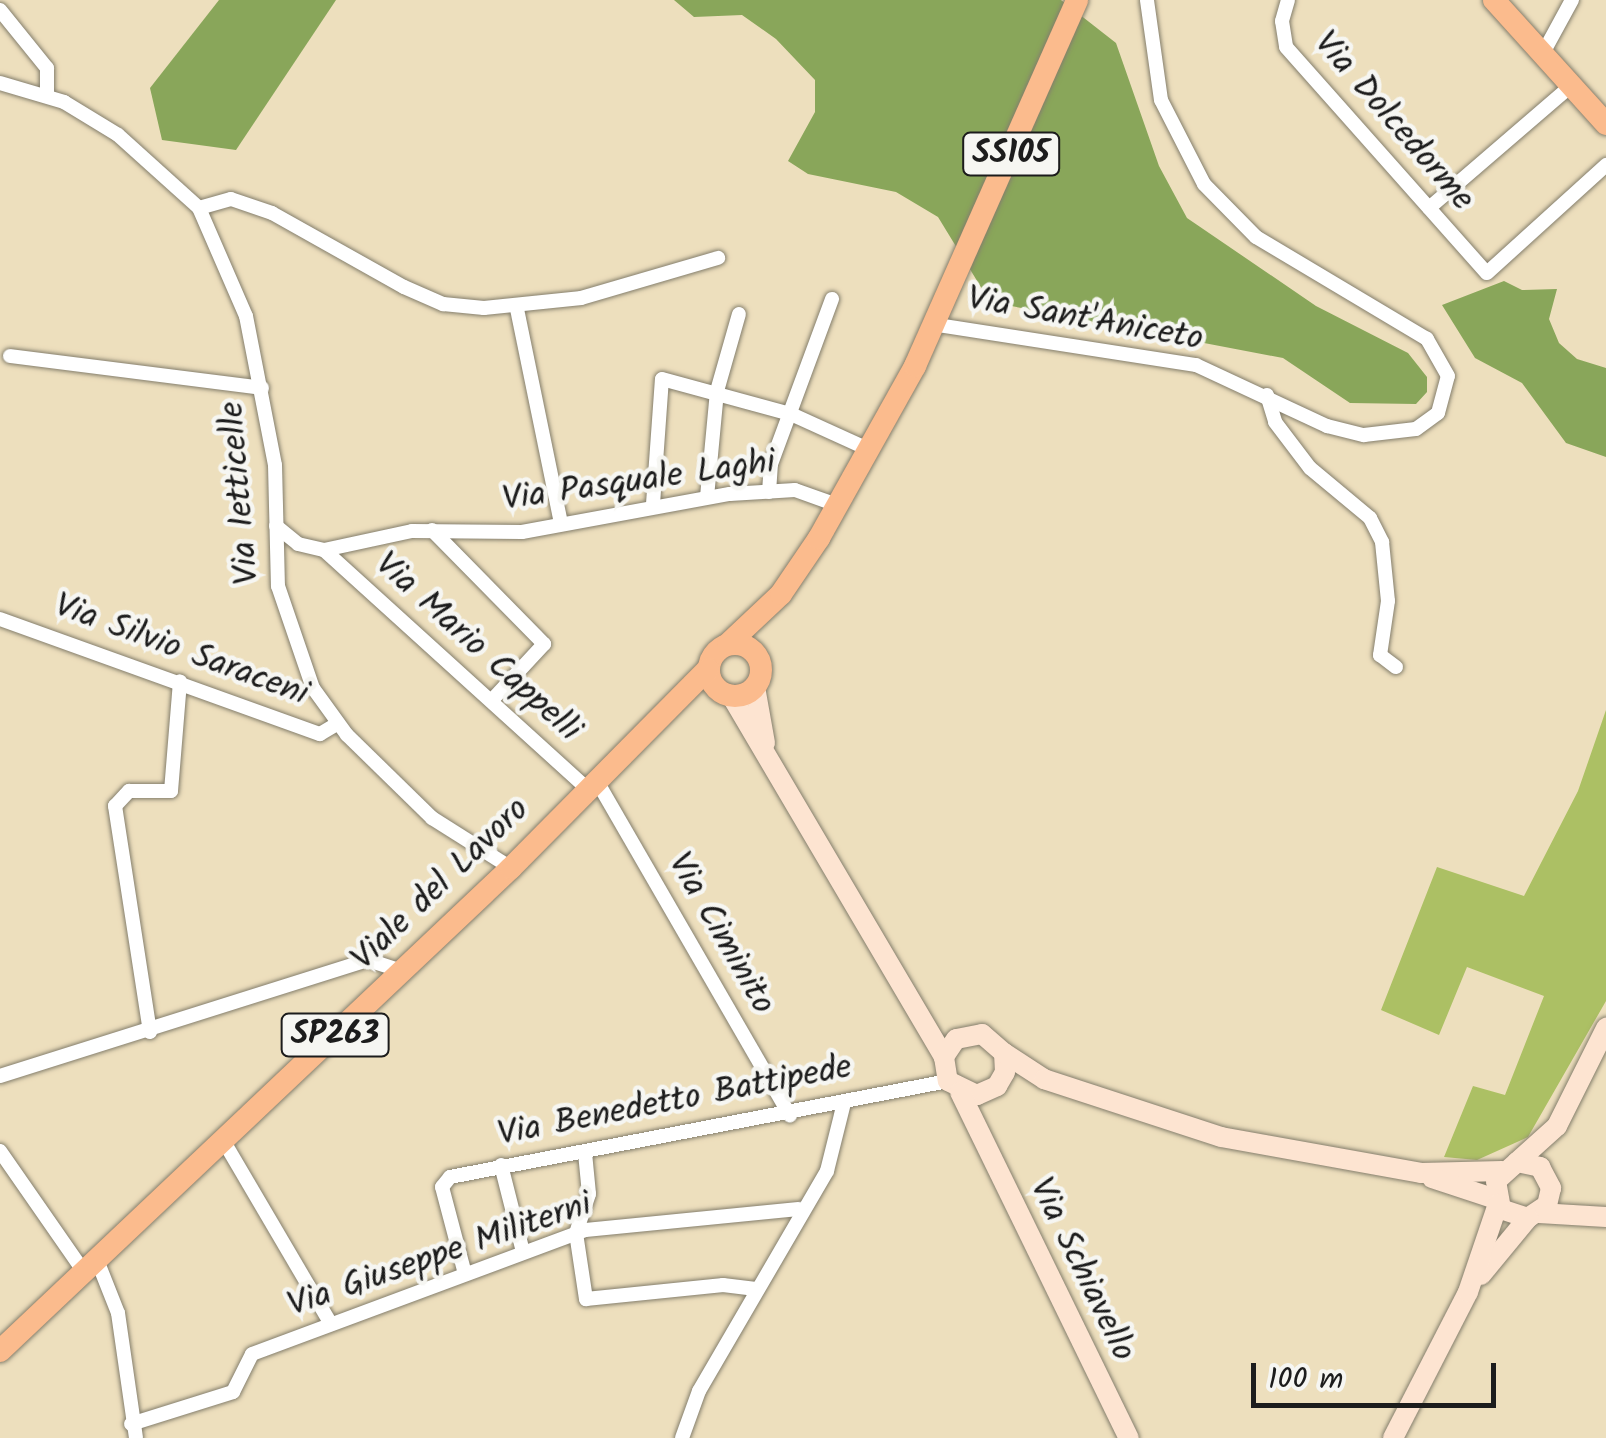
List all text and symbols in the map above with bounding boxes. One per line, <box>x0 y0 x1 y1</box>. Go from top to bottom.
street label: Via Dolcedorme <box>1304 24 1482 220</box>
road number: SS105 <box>961 127 1061 181</box>
street label: Via Sant'Aniceto <box>964 279 1206 361</box>
street label: Via Ietticelle <box>212 400 270 586</box>
street label: Via Pasquale Laghi <box>500 442 778 522</box>
street label: Via Mario Cappelli <box>365 544 589 752</box>
street label: Via Silvio Saraceni <box>48 586 314 716</box>
street label: Viale del Lavoro <box>343 790 539 980</box>
street label: Via Ciminito <box>657 846 783 1022</box>
road number: SP263 <box>280 1008 390 1062</box>
street label: Via Benedetto Battipede <box>494 1047 856 1157</box>
street label: Via Schiavello <box>1019 1172 1143 1368</box>
street label: Via Giuseppe Militerni <box>283 1184 597 1328</box>
scale bar <box>1256 1343 1501 1405</box>
text: 100 m <box>1268 1356 1343 1404</box>

